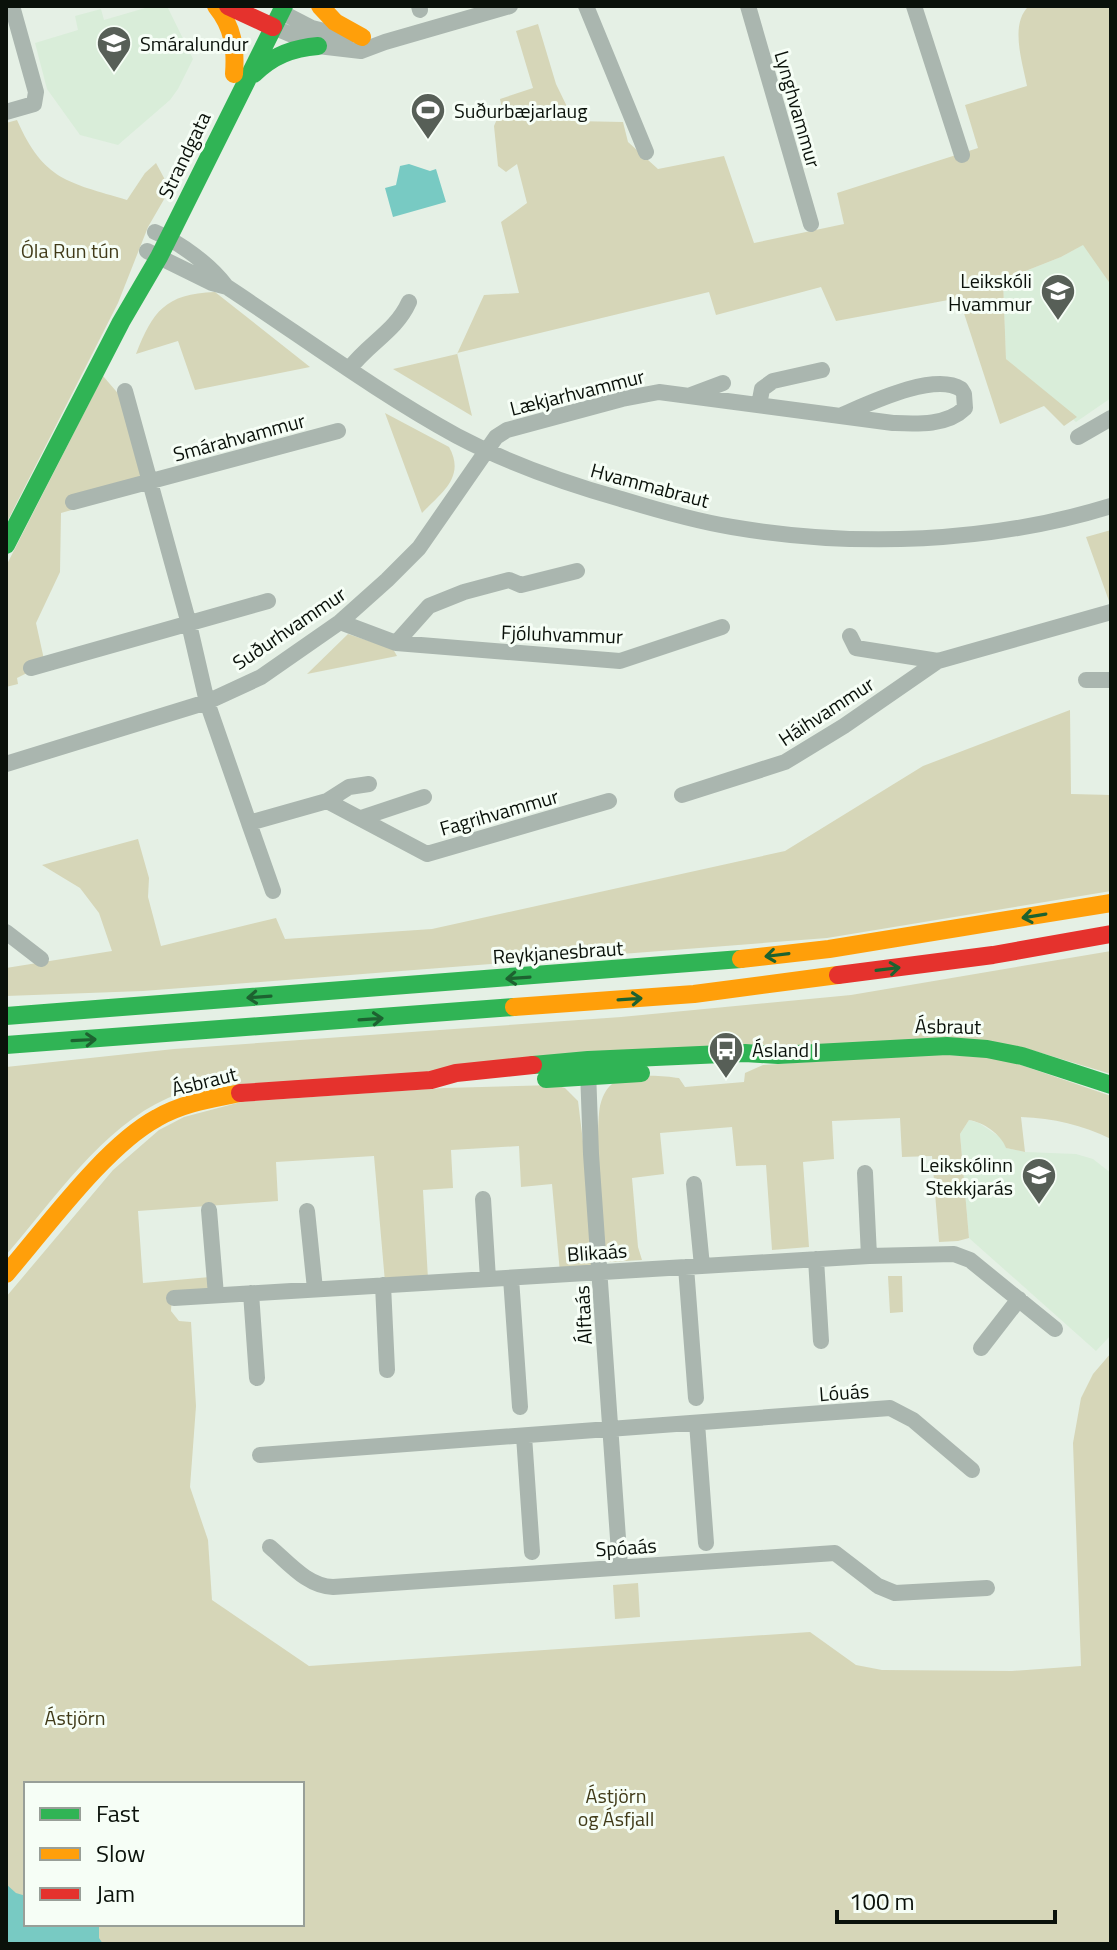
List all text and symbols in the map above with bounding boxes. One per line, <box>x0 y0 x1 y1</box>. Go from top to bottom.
school or university icon: Smáralundur <box>95 24 133 74</box>
place label: Smáralundur <box>140 28 249 59</box>
street label: Lynghvammur <box>766 47 830 171</box>
sports icon: Suðurbæjarlaug <box>409 91 447 141</box>
place label: Suðurbæjarlaug <box>454 95 587 126</box>
street label: Strandgata <box>150 106 218 204</box>
park label: Óla Run tún <box>21 235 119 266</box>
place label: Leikskóli Hvammur <box>948 265 1032 319</box>
school or university icon: Leikskóli Hvammur <box>1039 272 1077 322</box>
street label: Lækjarhvammur <box>506 360 648 424</box>
street label: Smárahvammur <box>169 404 309 470</box>
street label: Hvammabraut <box>587 454 713 516</box>
street label: Suðurhvammur <box>226 578 352 677</box>
street label: Fjóluhvammur <box>501 616 623 652</box>
street label: Háihvammur <box>772 668 880 754</box>
street label: Fagrihvammur <box>436 780 562 844</box>
one-way arrow <box>1022 909 1047 924</box>
street label: Reykjanesbraut <box>492 932 624 972</box>
one-way arrow <box>765 948 790 963</box>
one-way arrow <box>875 961 901 976</box>
one-way arrow <box>505 970 532 985</box>
one-way arrow <box>246 990 273 1005</box>
one-way arrow <box>616 991 643 1006</box>
street label: Ásbraut <box>915 1010 981 1042</box>
one-way arrow <box>357 1011 384 1026</box>
bus stop icon: Ásland I <box>707 1030 745 1080</box>
one-way arrow <box>70 1032 97 1047</box>
place label: Ásland I <box>752 1034 819 1065</box>
street label: Ásbraut <box>168 1058 240 1104</box>
place label: Leikskólinn Stekkjarás <box>920 1149 1013 1203</box>
school or university icon: Leikskólinn Stekkjarás <box>1020 1156 1058 1206</box>
street label: Blikaás <box>566 1234 628 1270</box>
street label: Álftaás <box>566 1284 600 1346</box>
street label: Lóuás <box>818 1375 870 1409</box>
street label: Spóaás <box>594 1529 658 1565</box>
park label: Ástjörn <box>45 1702 105 1733</box>
park label: Ástjörn og Ásfjall <box>578 1780 654 1834</box>
legend <box>24 1782 304 1926</box>
text: Fast <box>96 1795 140 1831</box>
text: Slow <box>96 1835 145 1871</box>
scale bar <box>837 1874 1055 1924</box>
text: Jam <box>96 1875 135 1911</box>
text: 100 m <box>849 1883 915 1919</box>

